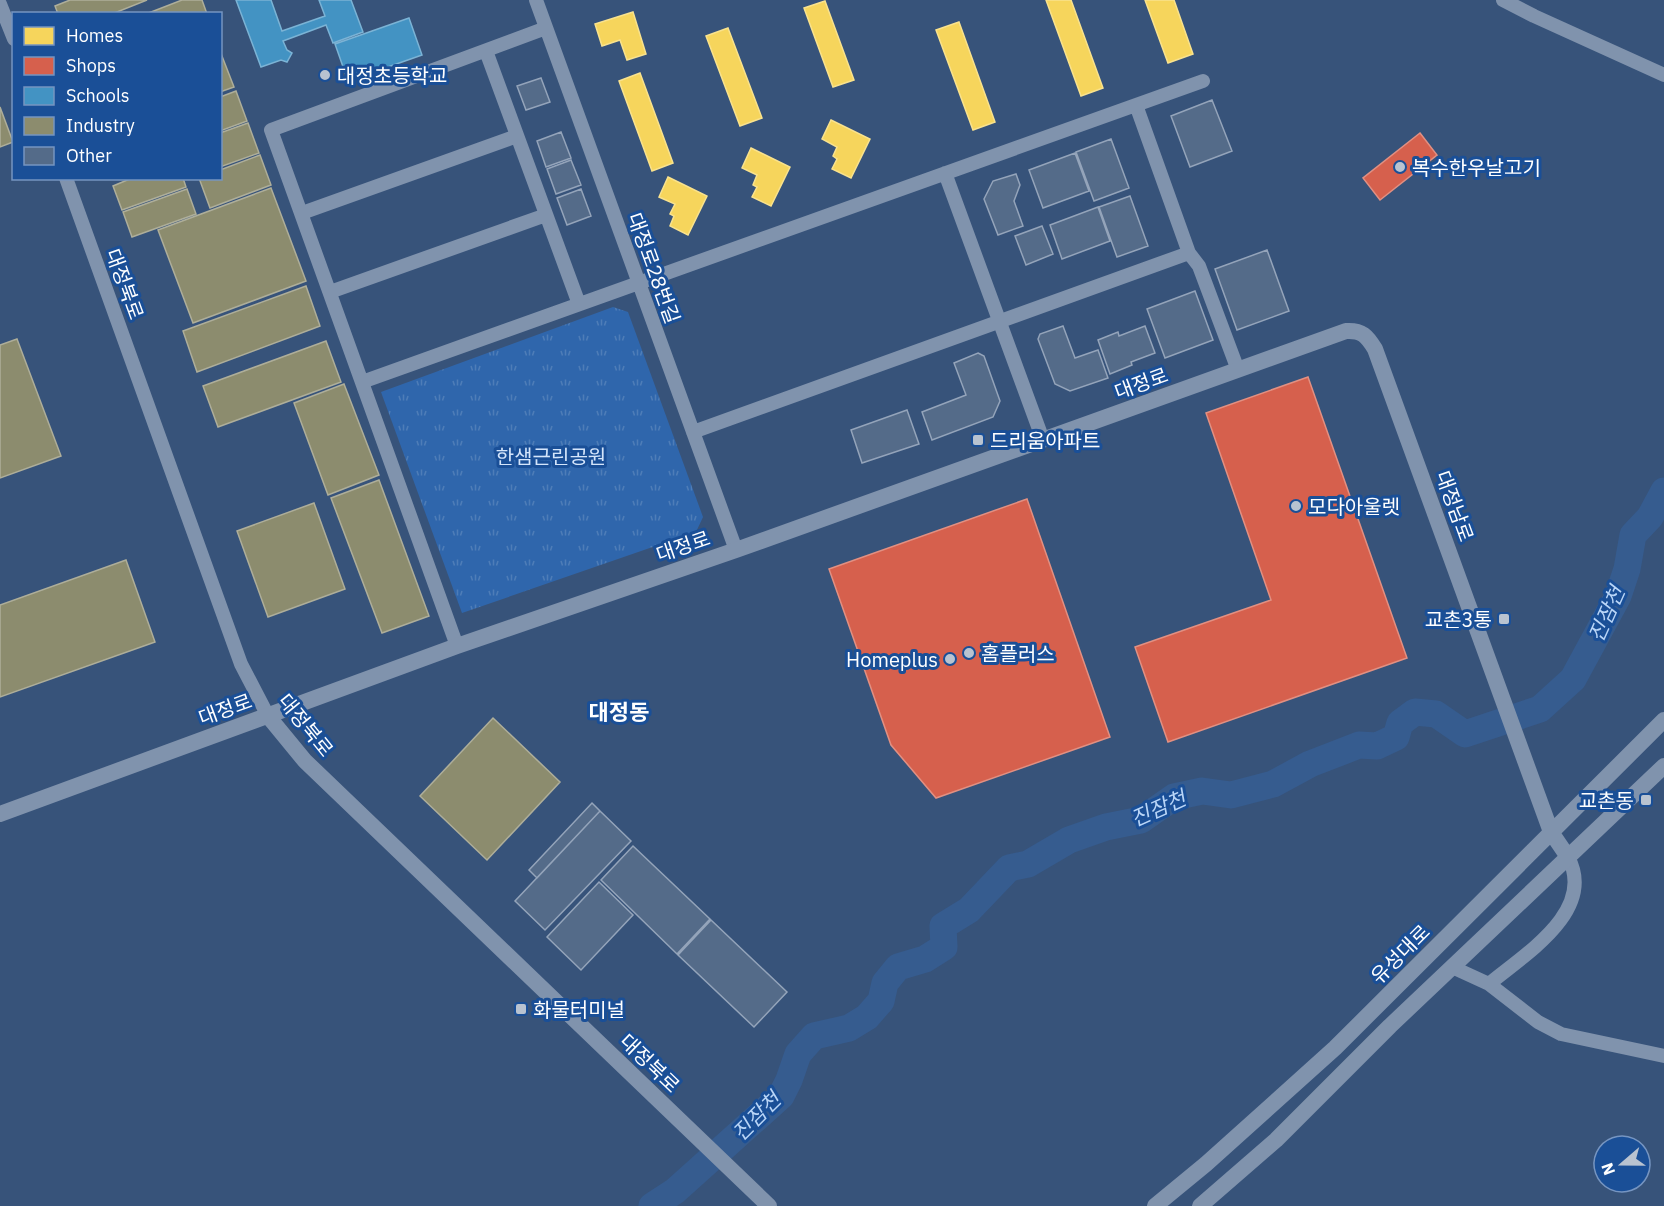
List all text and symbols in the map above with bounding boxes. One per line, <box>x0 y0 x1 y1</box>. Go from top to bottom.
legend <box>12 12 222 180</box>
text: Homes <box>66 24 123 47</box>
text: Shops <box>66 54 116 77</box>
place label: 대정초등학교 <box>337 62 447 89</box>
marker: 대정초등학교 <box>318 68 332 82</box>
text: Schools <box>66 84 130 107</box>
text: Industry <box>66 114 135 137</box>
text: Other <box>66 144 112 167</box>
place label: 복수한우날고기 <box>1412 154 1541 181</box>
marker: 복수한우날고기 <box>1393 160 1407 174</box>
street label: 대정로28번길 <box>621 209 687 327</box>
street label: 대정북로 <box>100 245 150 323</box>
street label: 대정로 <box>1110 361 1172 405</box>
place label: 드리움아파트 <box>990 427 1100 454</box>
marker: 드리움아파트 <box>971 433 985 447</box>
park label: 한샘근린공원 <box>496 443 606 470</box>
street label: 대정남로 <box>1430 467 1480 545</box>
place label: 모다아울렛 <box>1308 493 1400 520</box>
marker: 모다아울렛 <box>1289 499 1303 513</box>
street label: 대정로 <box>653 524 713 568</box>
water label: 진잠천 <box>1581 579 1632 646</box>
place label: 교촌3통 <box>1425 606 1492 633</box>
marker: 교촌3통 <box>1497 612 1511 626</box>
place label: 홈플러스 <box>981 640 1055 667</box>
place label: Homeplus <box>846 646 938 673</box>
marker: 홈플러스 <box>962 646 976 660</box>
marker: Homeplus <box>943 652 957 666</box>
street label: 대정로 <box>194 687 256 731</box>
street label: 대정북로 <box>272 688 340 762</box>
district label: 대정동 <box>589 697 649 726</box>
water label: 진잠천 <box>1126 782 1193 833</box>
place label: 교촌동 <box>1579 787 1634 814</box>
marker: 교촌동 <box>1639 793 1653 807</box>
street label: 유성대로 <box>1364 918 1436 990</box>
place label: 화물터미널 <box>533 996 625 1023</box>
marker: 화물터미널 <box>514 1002 528 1016</box>
street label: 대정북로 <box>614 1028 686 1098</box>
water label: 진잠천 <box>726 1084 788 1146</box>
north arrow <box>1592 1134 1652 1194</box>
text: N <box>1597 1160 1619 1178</box>

